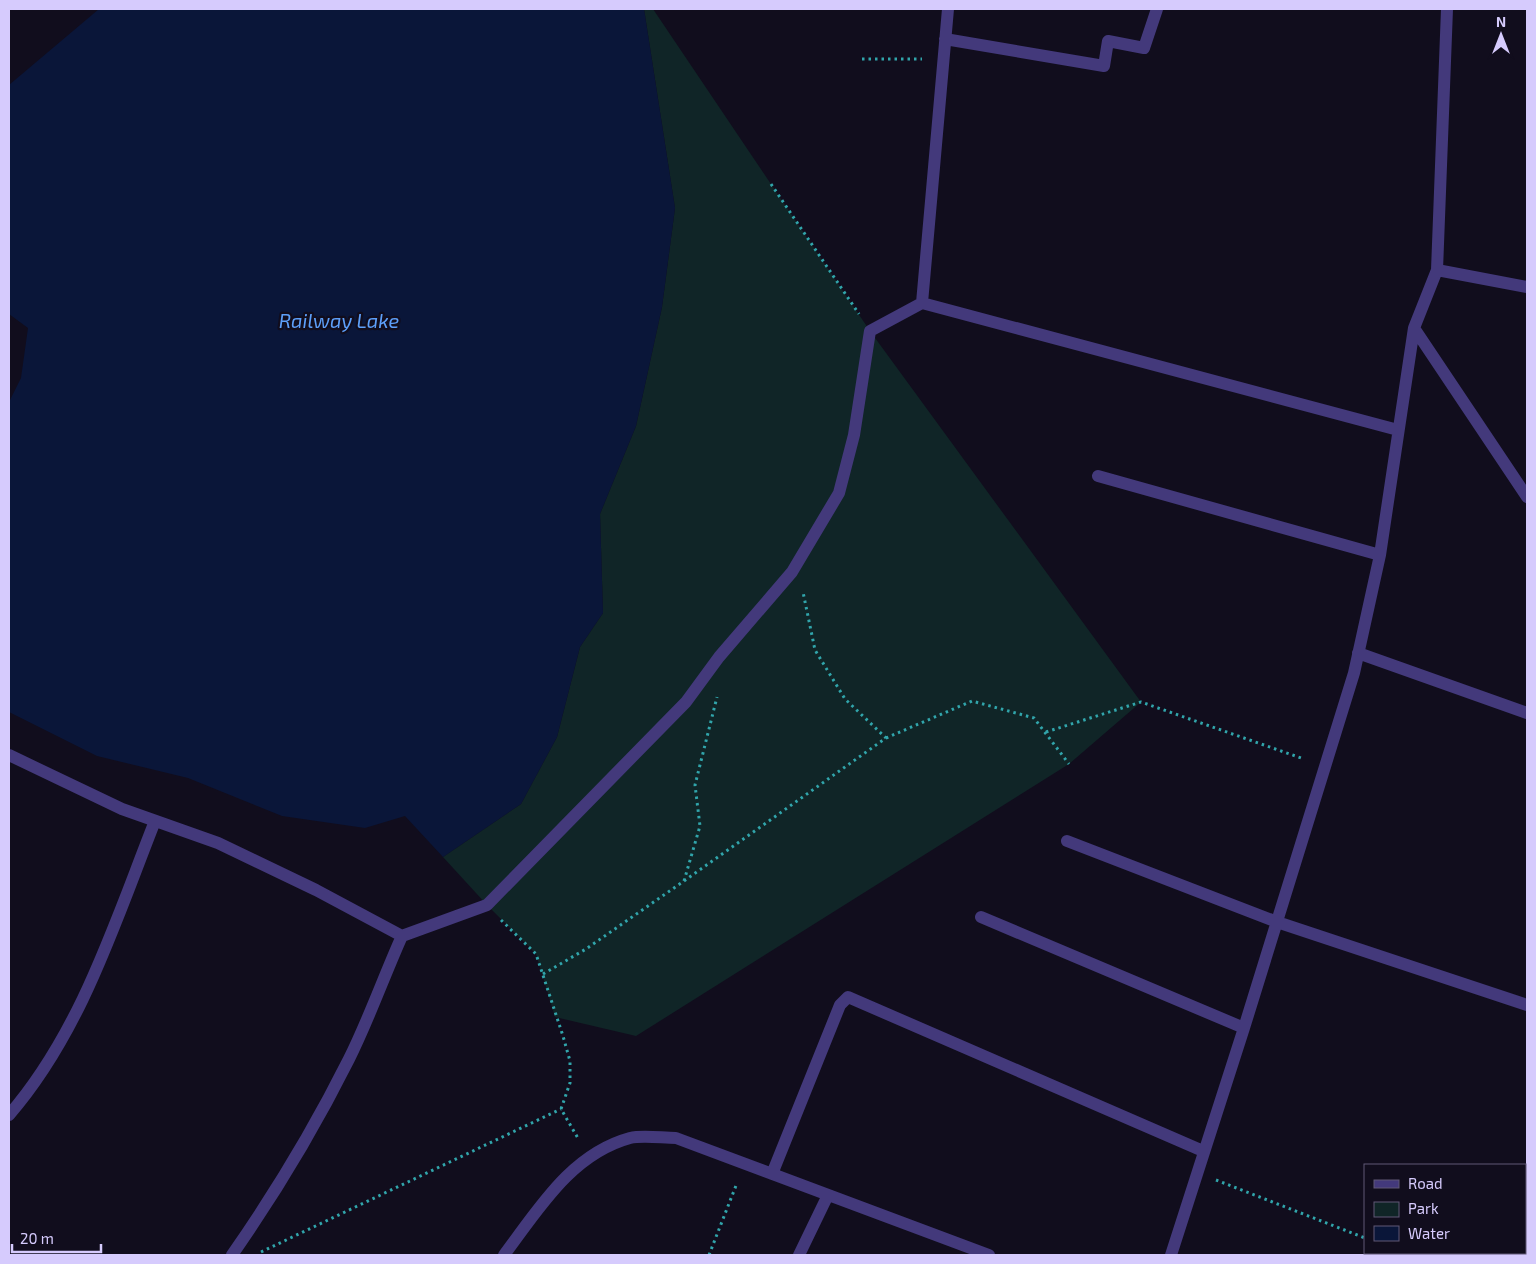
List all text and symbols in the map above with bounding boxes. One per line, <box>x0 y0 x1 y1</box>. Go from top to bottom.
north arrow <box>1476 10 1526 60</box>
text: N <box>1496 13 1506 30</box>
water label: Railway Lake <box>279 308 399 333</box>
legend <box>1364 1164 1526 1254</box>
text: Road <box>1408 1174 1443 1192</box>
text: Park <box>1408 1199 1439 1217</box>
scale bar <box>12 1222 101 1254</box>
text: Water <box>1408 1224 1450 1242</box>
text: 20 m <box>20 1229 54 1247</box>

